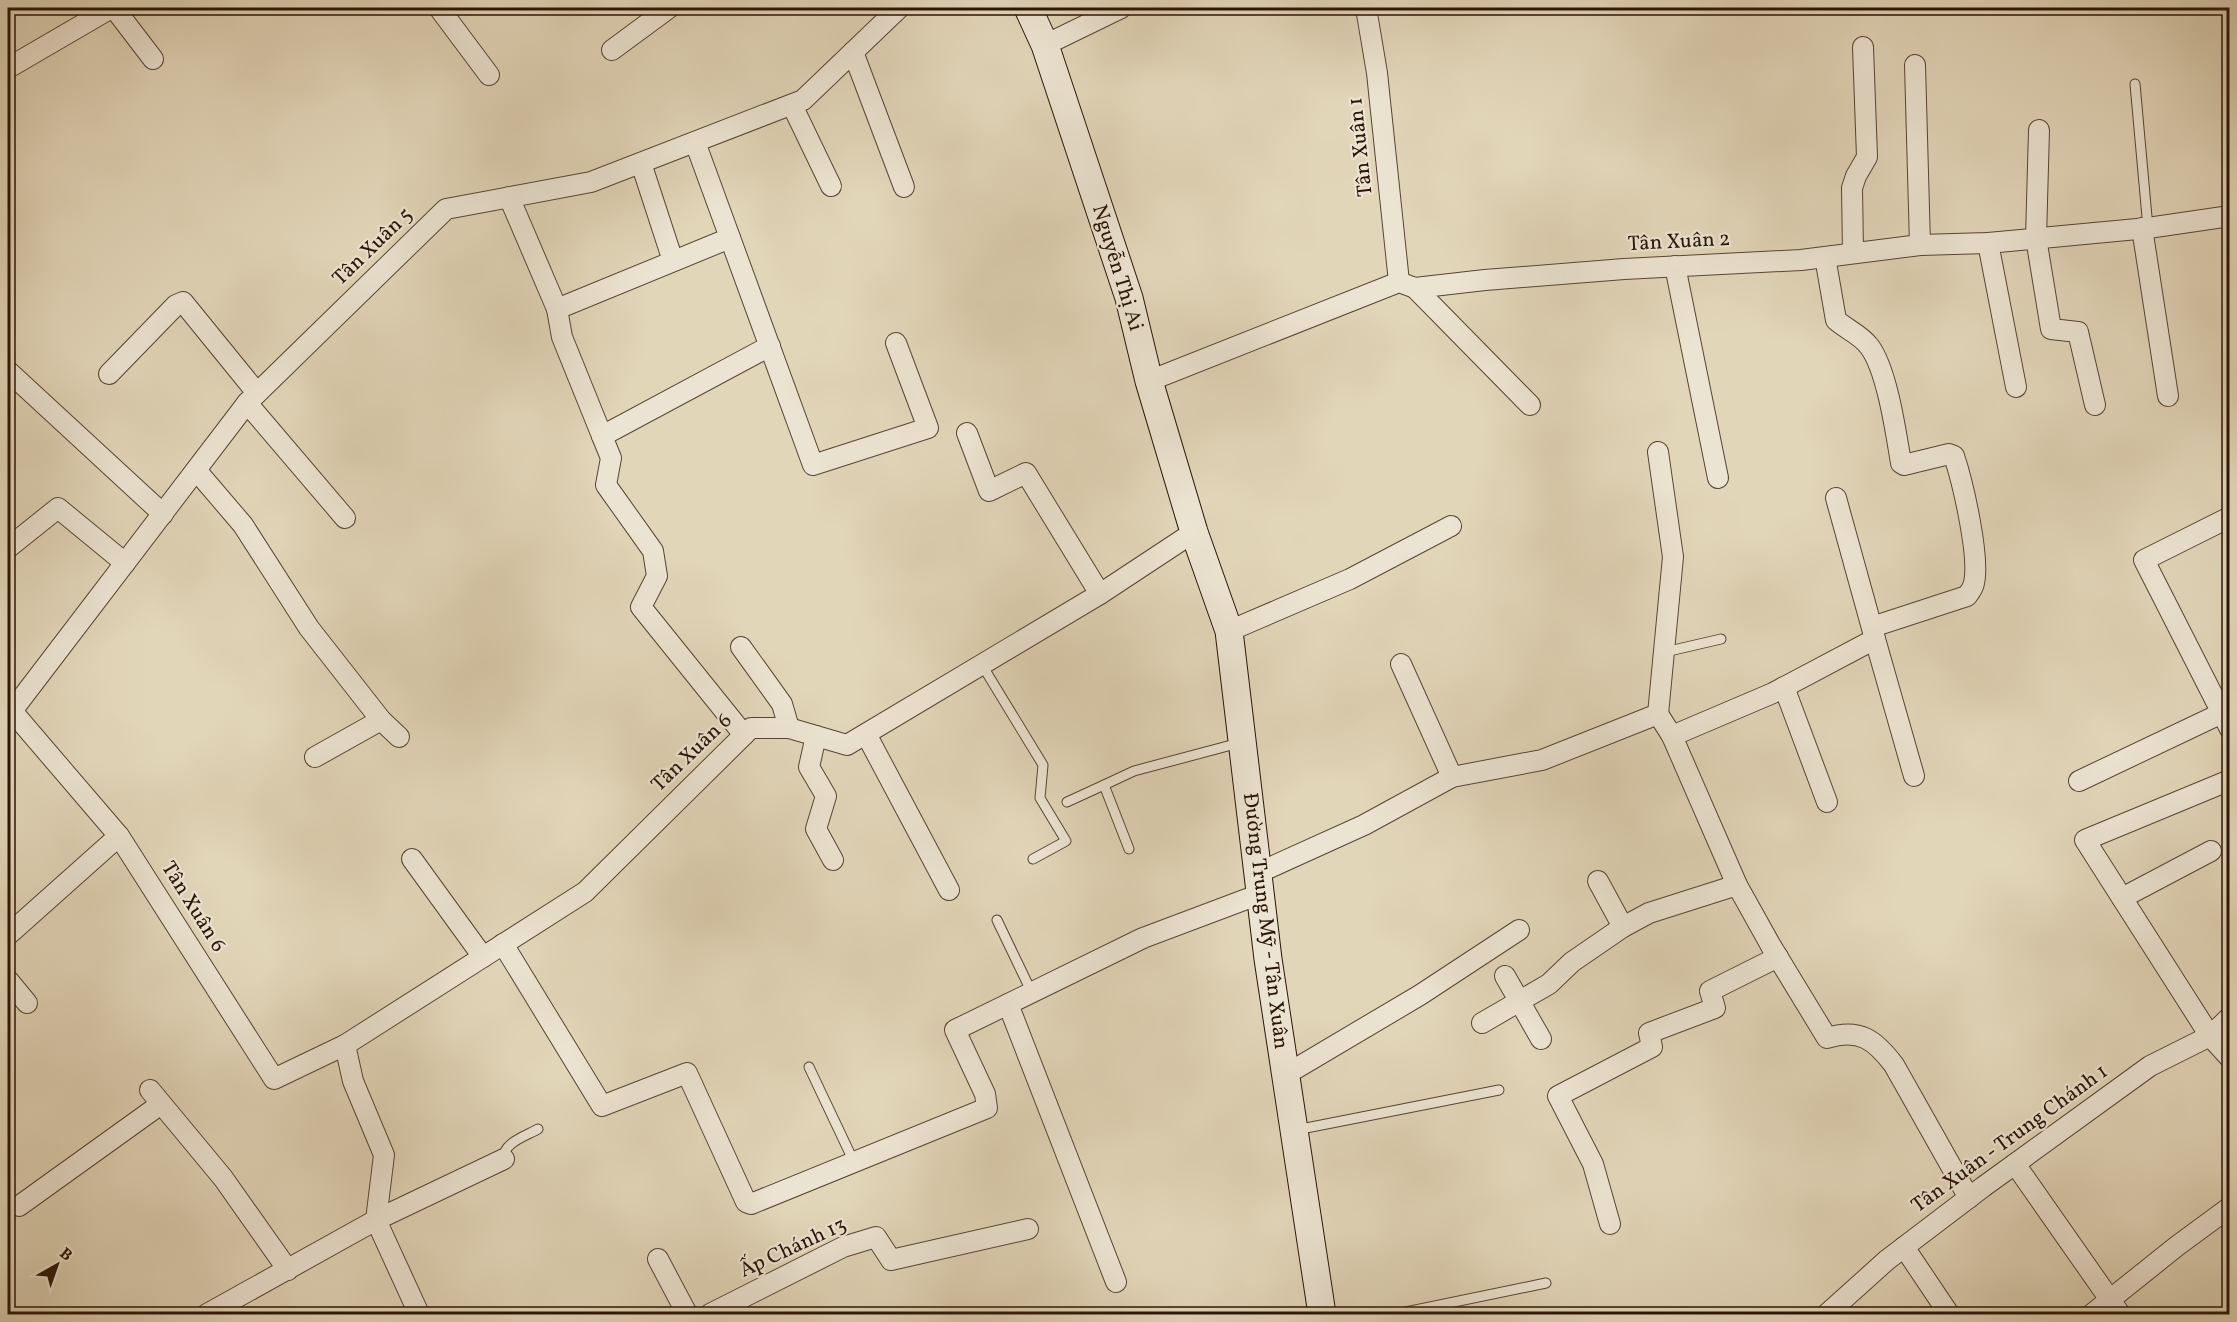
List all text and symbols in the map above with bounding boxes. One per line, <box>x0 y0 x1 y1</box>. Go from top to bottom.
street label: Tân Xuân 1 <box>1341 96 1381 198</box>
street label: Tân Xuân 5 <box>326 201 420 293</box>
street label: Nguyễn Thị Ai <box>1084 201 1150 335</box>
street label: Tân Xuân 2 <box>1627 225 1731 259</box>
street label: Tân Xuân 6 <box>645 707 739 799</box>
street label: Đường Trung Mỹ - Tân Xuân <box>1235 791 1295 1051</box>
street label: Tân Xuân 6 <box>154 856 232 958</box>
street label: Tân Xuân - Trung Chánh 1 <box>1906 1058 2114 1220</box>
street label: Ấp Chánh 13 <box>734 1210 851 1285</box>
north arrow <box>27 1235 87 1295</box>
text: B <box>54 1243 77 1267</box>

